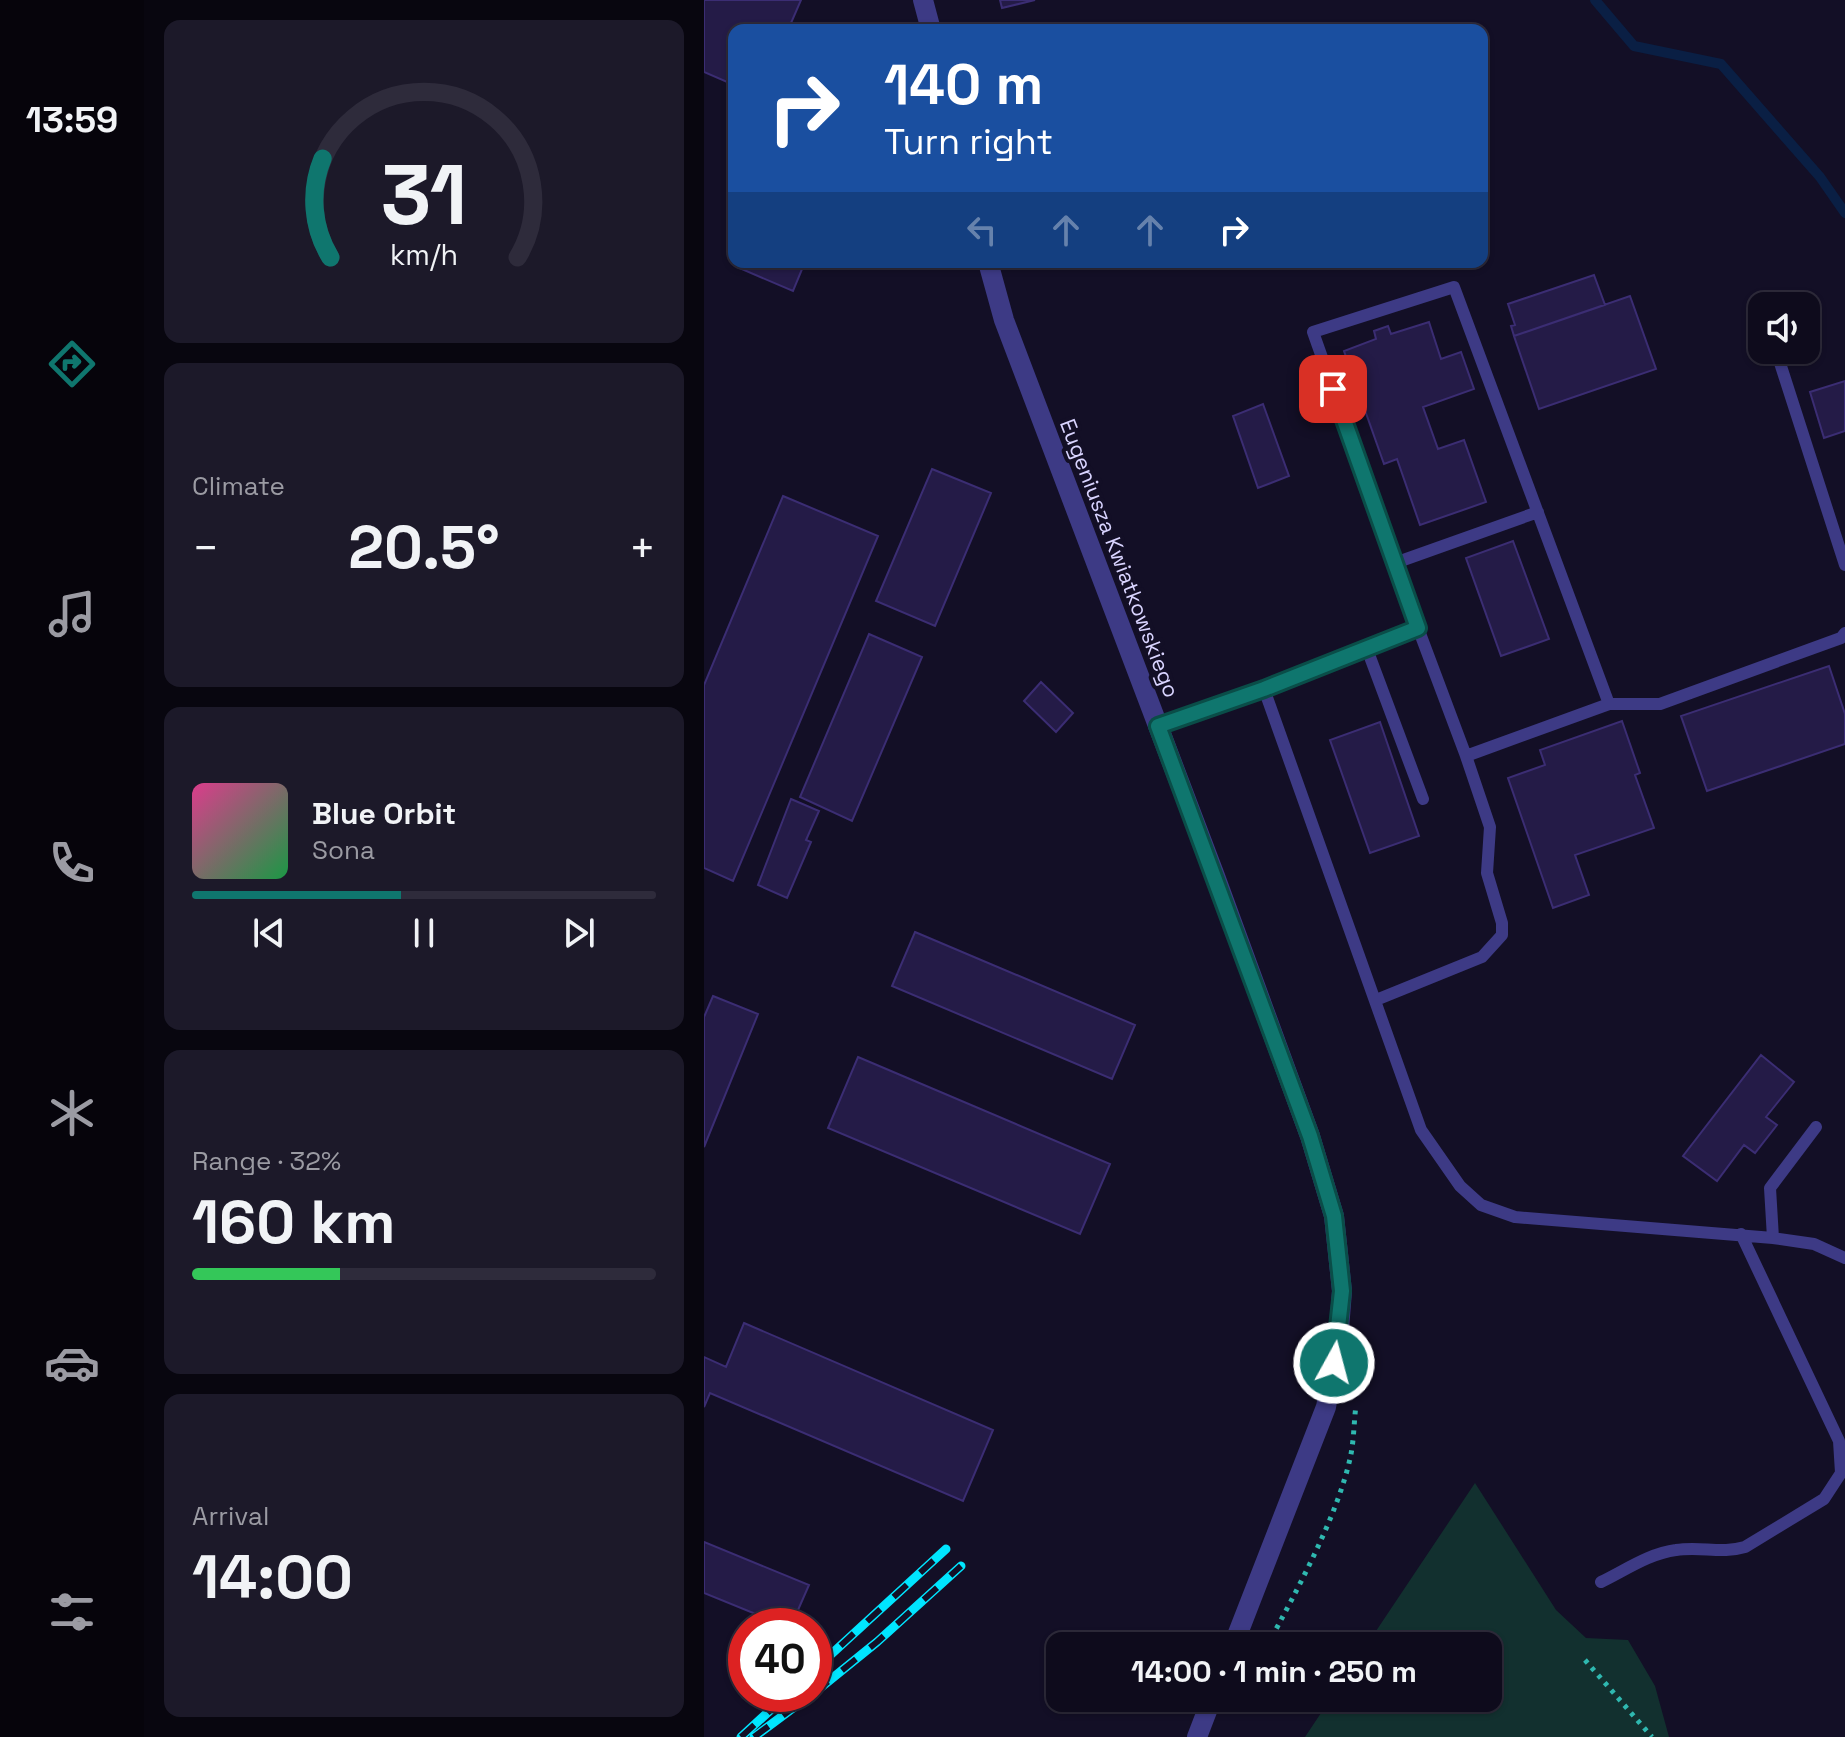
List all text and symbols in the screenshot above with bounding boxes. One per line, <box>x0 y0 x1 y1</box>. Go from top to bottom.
text: 140 m <box>884 49 1043 120</box>
icon: right <box>752 56 856 160</box>
text: 13:59 <box>26 97 118 143</box>
text: Turn right <box>884 119 1053 165</box>
text: 31 <box>381 141 467 247</box>
icon: left <box>960 208 1004 252</box>
icon: ahead <box>1044 208 1088 252</box>
icon: ahead <box>1128 208 1172 252</box>
icon: right <box>1212 208 1256 252</box>
text: km/h <box>390 237 458 273</box>
map controls <box>1748 292 1820 364</box>
button: sound <box>1748 292 1820 364</box>
icon: directions <box>44 336 100 392</box>
pin <box>1299 355 1367 423</box>
icon: arrive <box>1311 367 1355 411</box>
street label: Eugeniusza Kwiatkowskiego <box>1054 415 1186 701</box>
text: Climate <box>192 469 285 503</box>
text: 20.5° <box>348 509 500 586</box>
text: − <box>192 520 219 576</box>
text: + <box>629 520 656 576</box>
icon: music <box>44 586 100 642</box>
text: Blue Orbit <box>312 794 456 833</box>
text: Sona <box>312 833 375 867</box>
icon: phone <box>44 835 100 891</box>
icon: previous <box>247 911 291 955</box>
icon: pause <box>402 911 446 955</box>
icon: next <box>557 911 601 955</box>
icon: climate <box>44 1085 100 1141</box>
text: Range · 32% <box>192 1144 341 1178</box>
text: 160 km <box>192 1184 395 1261</box>
position arrow <box>1292 1321 1376 1405</box>
icon: car <box>44 1335 100 1391</box>
text: Arrival <box>192 1499 269 1533</box>
text: 14:00 <box>192 1539 353 1616</box>
icon: filters <box>44 1584 100 1640</box>
speed limit sign: 40 <box>728 1608 832 1712</box>
text: 14:00 · 1 min · 250 m <box>1131 1652 1417 1691</box>

